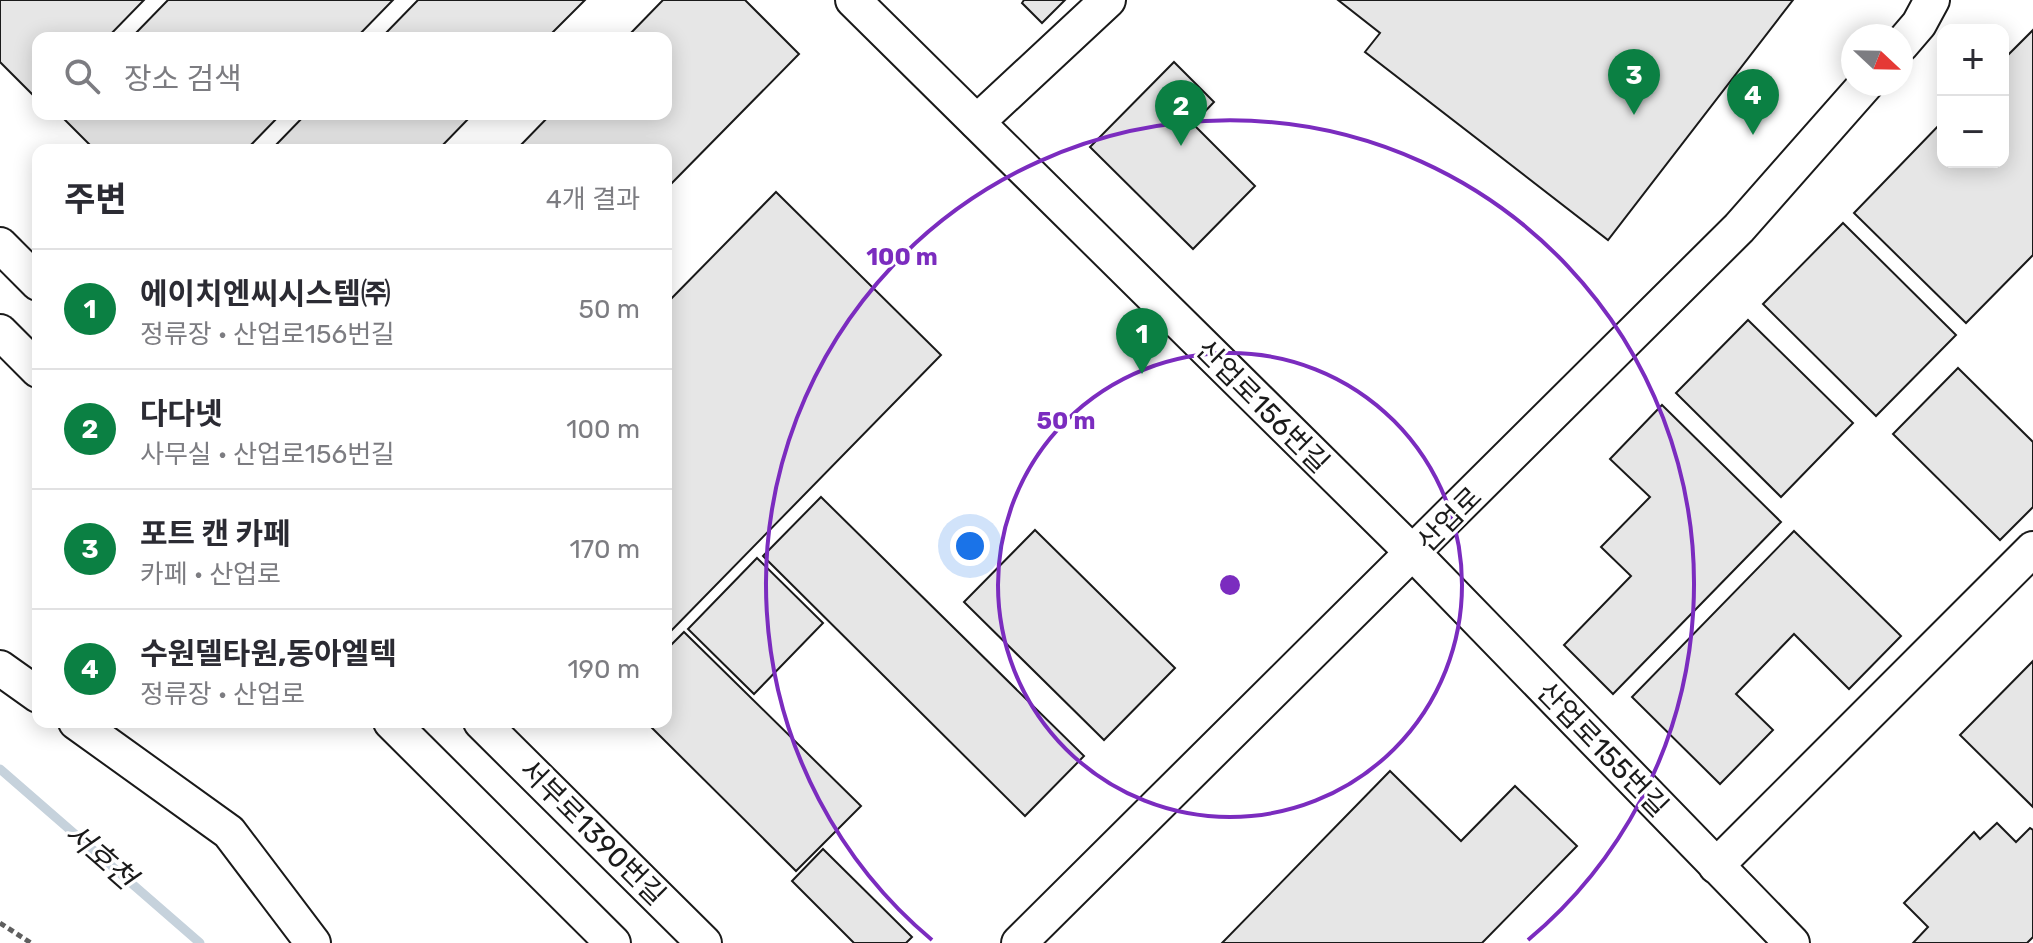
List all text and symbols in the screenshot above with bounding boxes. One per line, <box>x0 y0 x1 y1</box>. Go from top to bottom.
north arrow <box>1841 24 1913 96</box>
map controls <box>1937 24 2009 168</box>
button: + <box>1937 24 2009 96</box>
search box <box>32 32 672 120</box>
pin: 3 <box>1608 49 1660 115</box>
icon: search <box>60 54 104 98</box>
text: 장소 검색 <box>124 61 242 97</box>
pin: 4 <box>1727 69 1779 135</box>
pin: 2 <box>1155 80 1207 146</box>
button: − <box>1937 96 2009 168</box>
text: 주변 <box>64 179 127 220</box>
text: 4개 결과 <box>546 184 640 215</box>
text: 100 m <box>866 243 938 271</box>
text: 에이치엔씨시스템㈜ <box>140 276 391 312</box>
text: 1 <box>84 294 96 325</box>
text: 50 m <box>579 294 640 325</box>
pin: 1 <box>1116 308 1168 374</box>
text: 정류장 · 산업로156번길 <box>140 319 395 350</box>
street label: 산업로156번길 <box>1189 333 1336 480</box>
text: 다다넷 <box>140 396 223 432</box>
text: 50 m <box>1037 407 1095 435</box>
text: 2 <box>82 414 98 445</box>
text: 100 m <box>566 414 640 445</box>
text: 사무실 · 산업로156번길 <box>140 439 395 470</box>
street label: 산업로 <box>1410 480 1488 558</box>
text: 포트 캔 카페 <box>140 516 291 552</box>
your location <box>950 526 990 566</box>
text: 3 <box>81 534 99 565</box>
text: 170 m <box>570 534 640 565</box>
text: 카페 · 산업로 <box>140 559 281 590</box>
centre of rings <box>1216 571 1244 599</box>
text: 수원델타원,동아엘텍 <box>140 636 397 672</box>
text: 4 <box>81 654 99 685</box>
text: 190 m <box>567 654 640 685</box>
street label: 산업로155번길 <box>1530 675 1675 823</box>
text: 정류장 · 산업로 <box>140 679 305 710</box>
street label: 서부로1390번길 <box>513 753 672 912</box>
water label: 서호천 <box>57 815 146 899</box>

